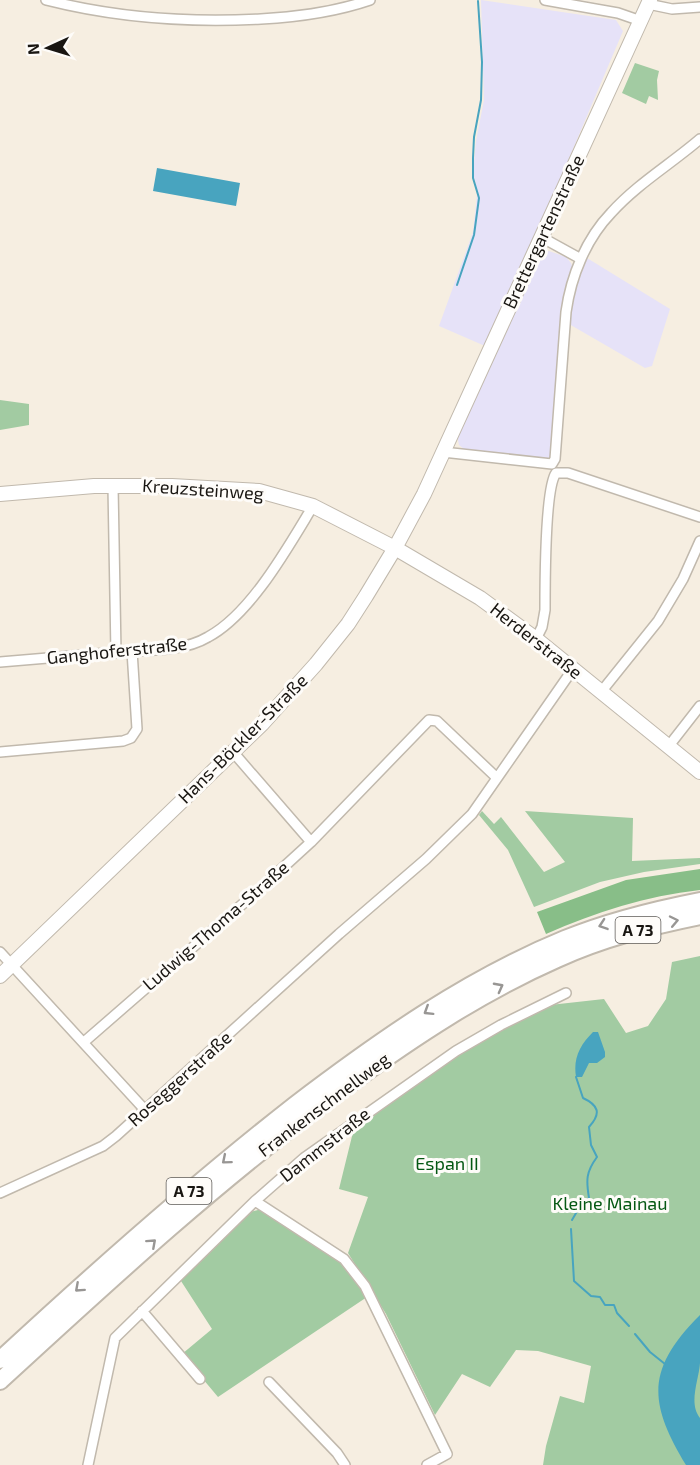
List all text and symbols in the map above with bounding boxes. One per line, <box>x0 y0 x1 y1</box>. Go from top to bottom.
north arrow <box>18 18 78 78</box>
text: N <box>23 43 42 56</box>
street label: Brettergartenstraße <box>498 151 588 312</box>
street label: Kreuzsteinweg <box>142 474 265 504</box>
street label: Herderstraße <box>486 597 587 683</box>
street label: Ganghoferstraße <box>46 632 188 668</box>
street label: Hans-Böckler-Straße <box>173 669 312 808</box>
street label: Ludwig-Thoma-Straße <box>138 856 293 995</box>
one-way arrow <box>669 915 679 928</box>
road number: A 73 <box>616 917 660 943</box>
one-way arrow <box>598 918 609 931</box>
one-way arrow <box>493 983 503 994</box>
one-way arrow <box>424 1004 434 1016</box>
street label: Roseggerstraße <box>123 1026 236 1131</box>
street label: Frankenschnellweg <box>253 1047 394 1161</box>
street label: Dammstraße <box>275 1102 374 1186</box>
park label: Espan II <box>415 1152 479 1174</box>
one-way arrow <box>222 1153 233 1164</box>
road number: A 73 <box>166 1178 212 1204</box>
park label: Kleine Mainau <box>553 1192 667 1214</box>
one-way arrow <box>145 1239 156 1250</box>
one-way arrow <box>75 1281 86 1292</box>

